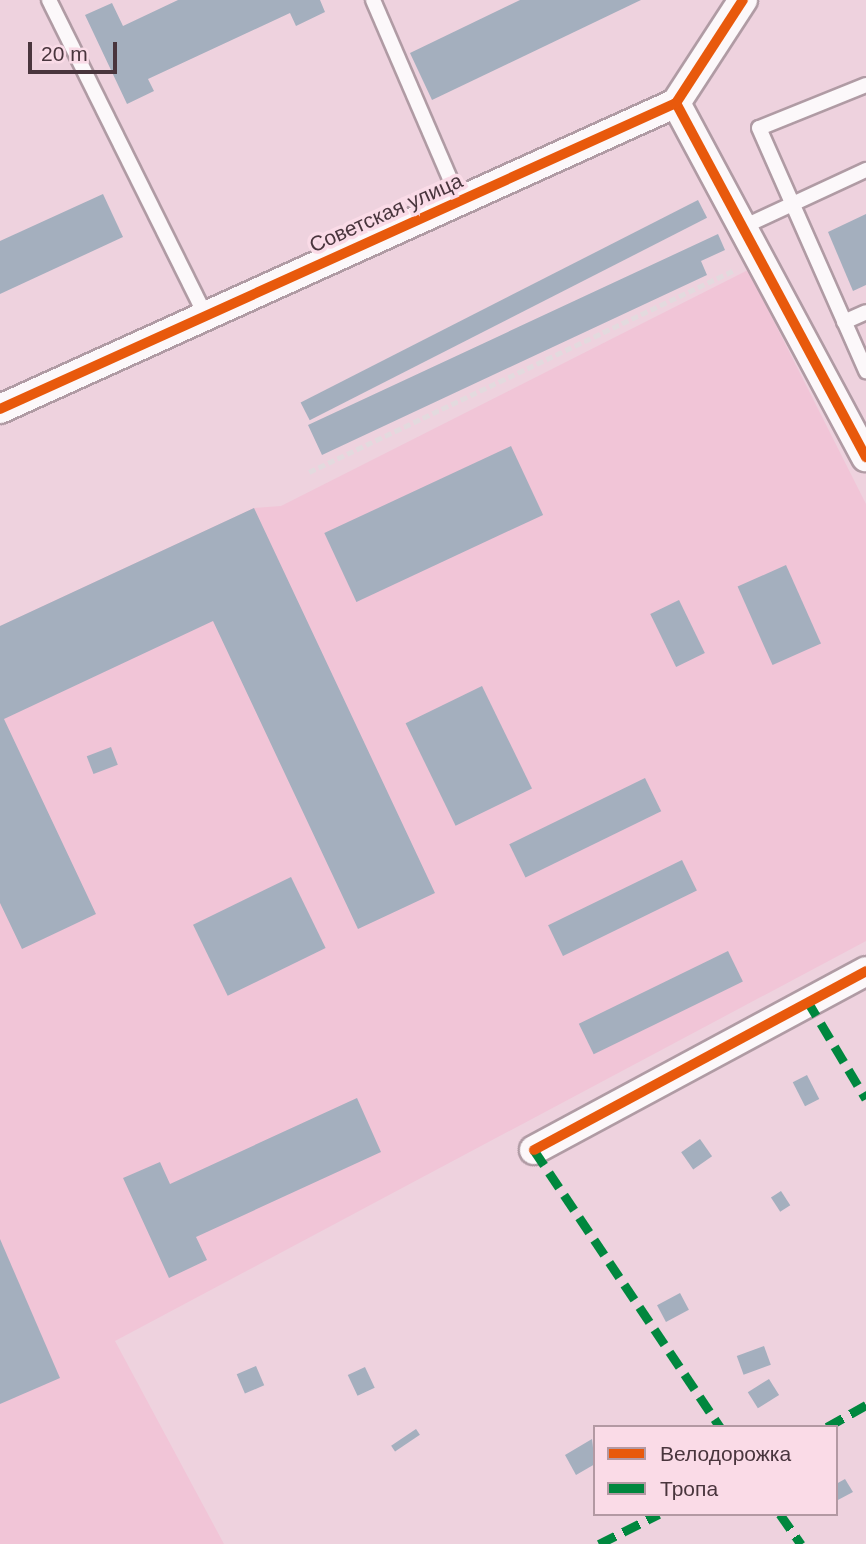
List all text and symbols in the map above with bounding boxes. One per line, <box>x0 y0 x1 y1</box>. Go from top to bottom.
scale bar <box>32 28 121 72</box>
text: 20 m <box>41 42 88 65</box>
street label: Советская улица <box>306 168 466 258</box>
legend <box>593 1425 838 1516</box>
text: Велодорожка <box>660 1442 791 1465</box>
text: Тропа <box>660 1477 718 1500</box>

